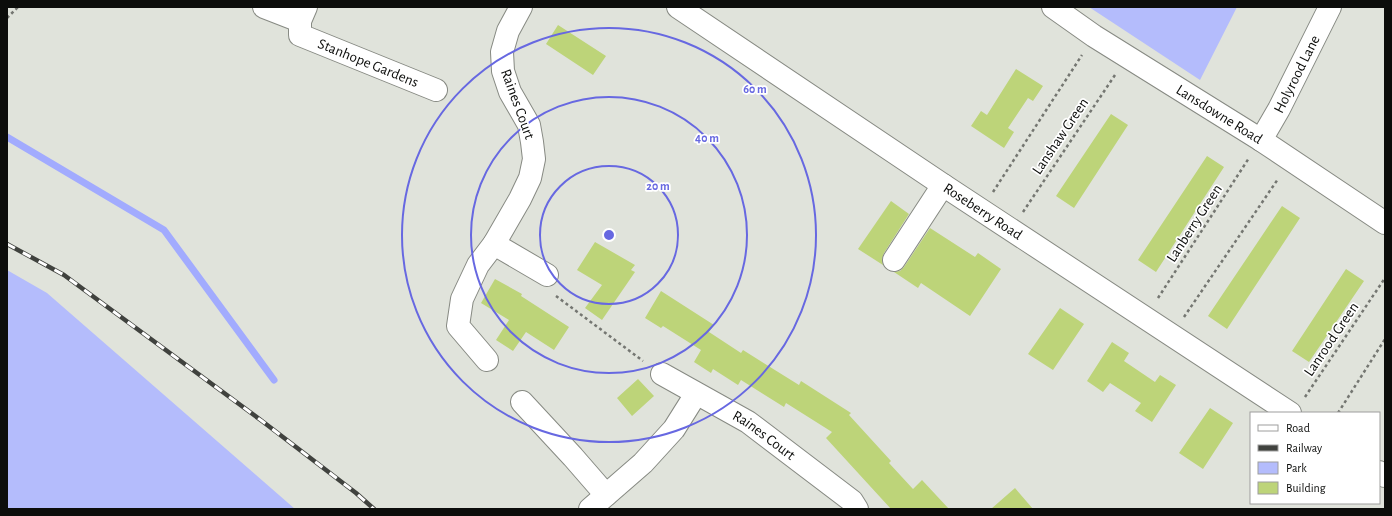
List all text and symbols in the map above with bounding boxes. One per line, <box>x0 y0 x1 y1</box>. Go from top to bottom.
street label: Holyrood Lane <box>1271 33 1323 116</box>
street label: Stanhope Gardens <box>316 36 421 90</box>
street label: Raines Court <box>498 67 537 141</box>
street label: Lansdowne Road <box>1173 82 1265 147</box>
text: 60 m <box>743 83 767 95</box>
street label: Lanshaw Green <box>1029 95 1091 177</box>
text: 40 m <box>695 132 719 144</box>
text: 20 m <box>646 180 670 192</box>
street label: Roseberry Road <box>941 180 1025 243</box>
street label: Lanberry Green <box>1164 182 1225 265</box>
centre of rings <box>602 228 616 242</box>
street label: Lanrood Green <box>1301 300 1362 379</box>
street label: Raines Court <box>730 408 798 463</box>
legend <box>1250 412 1380 504</box>
text: Road <box>1286 422 1310 434</box>
text: Railway <box>1286 442 1322 455</box>
text: Park <box>1286 462 1307 474</box>
text: Building <box>1286 482 1326 494</box>

